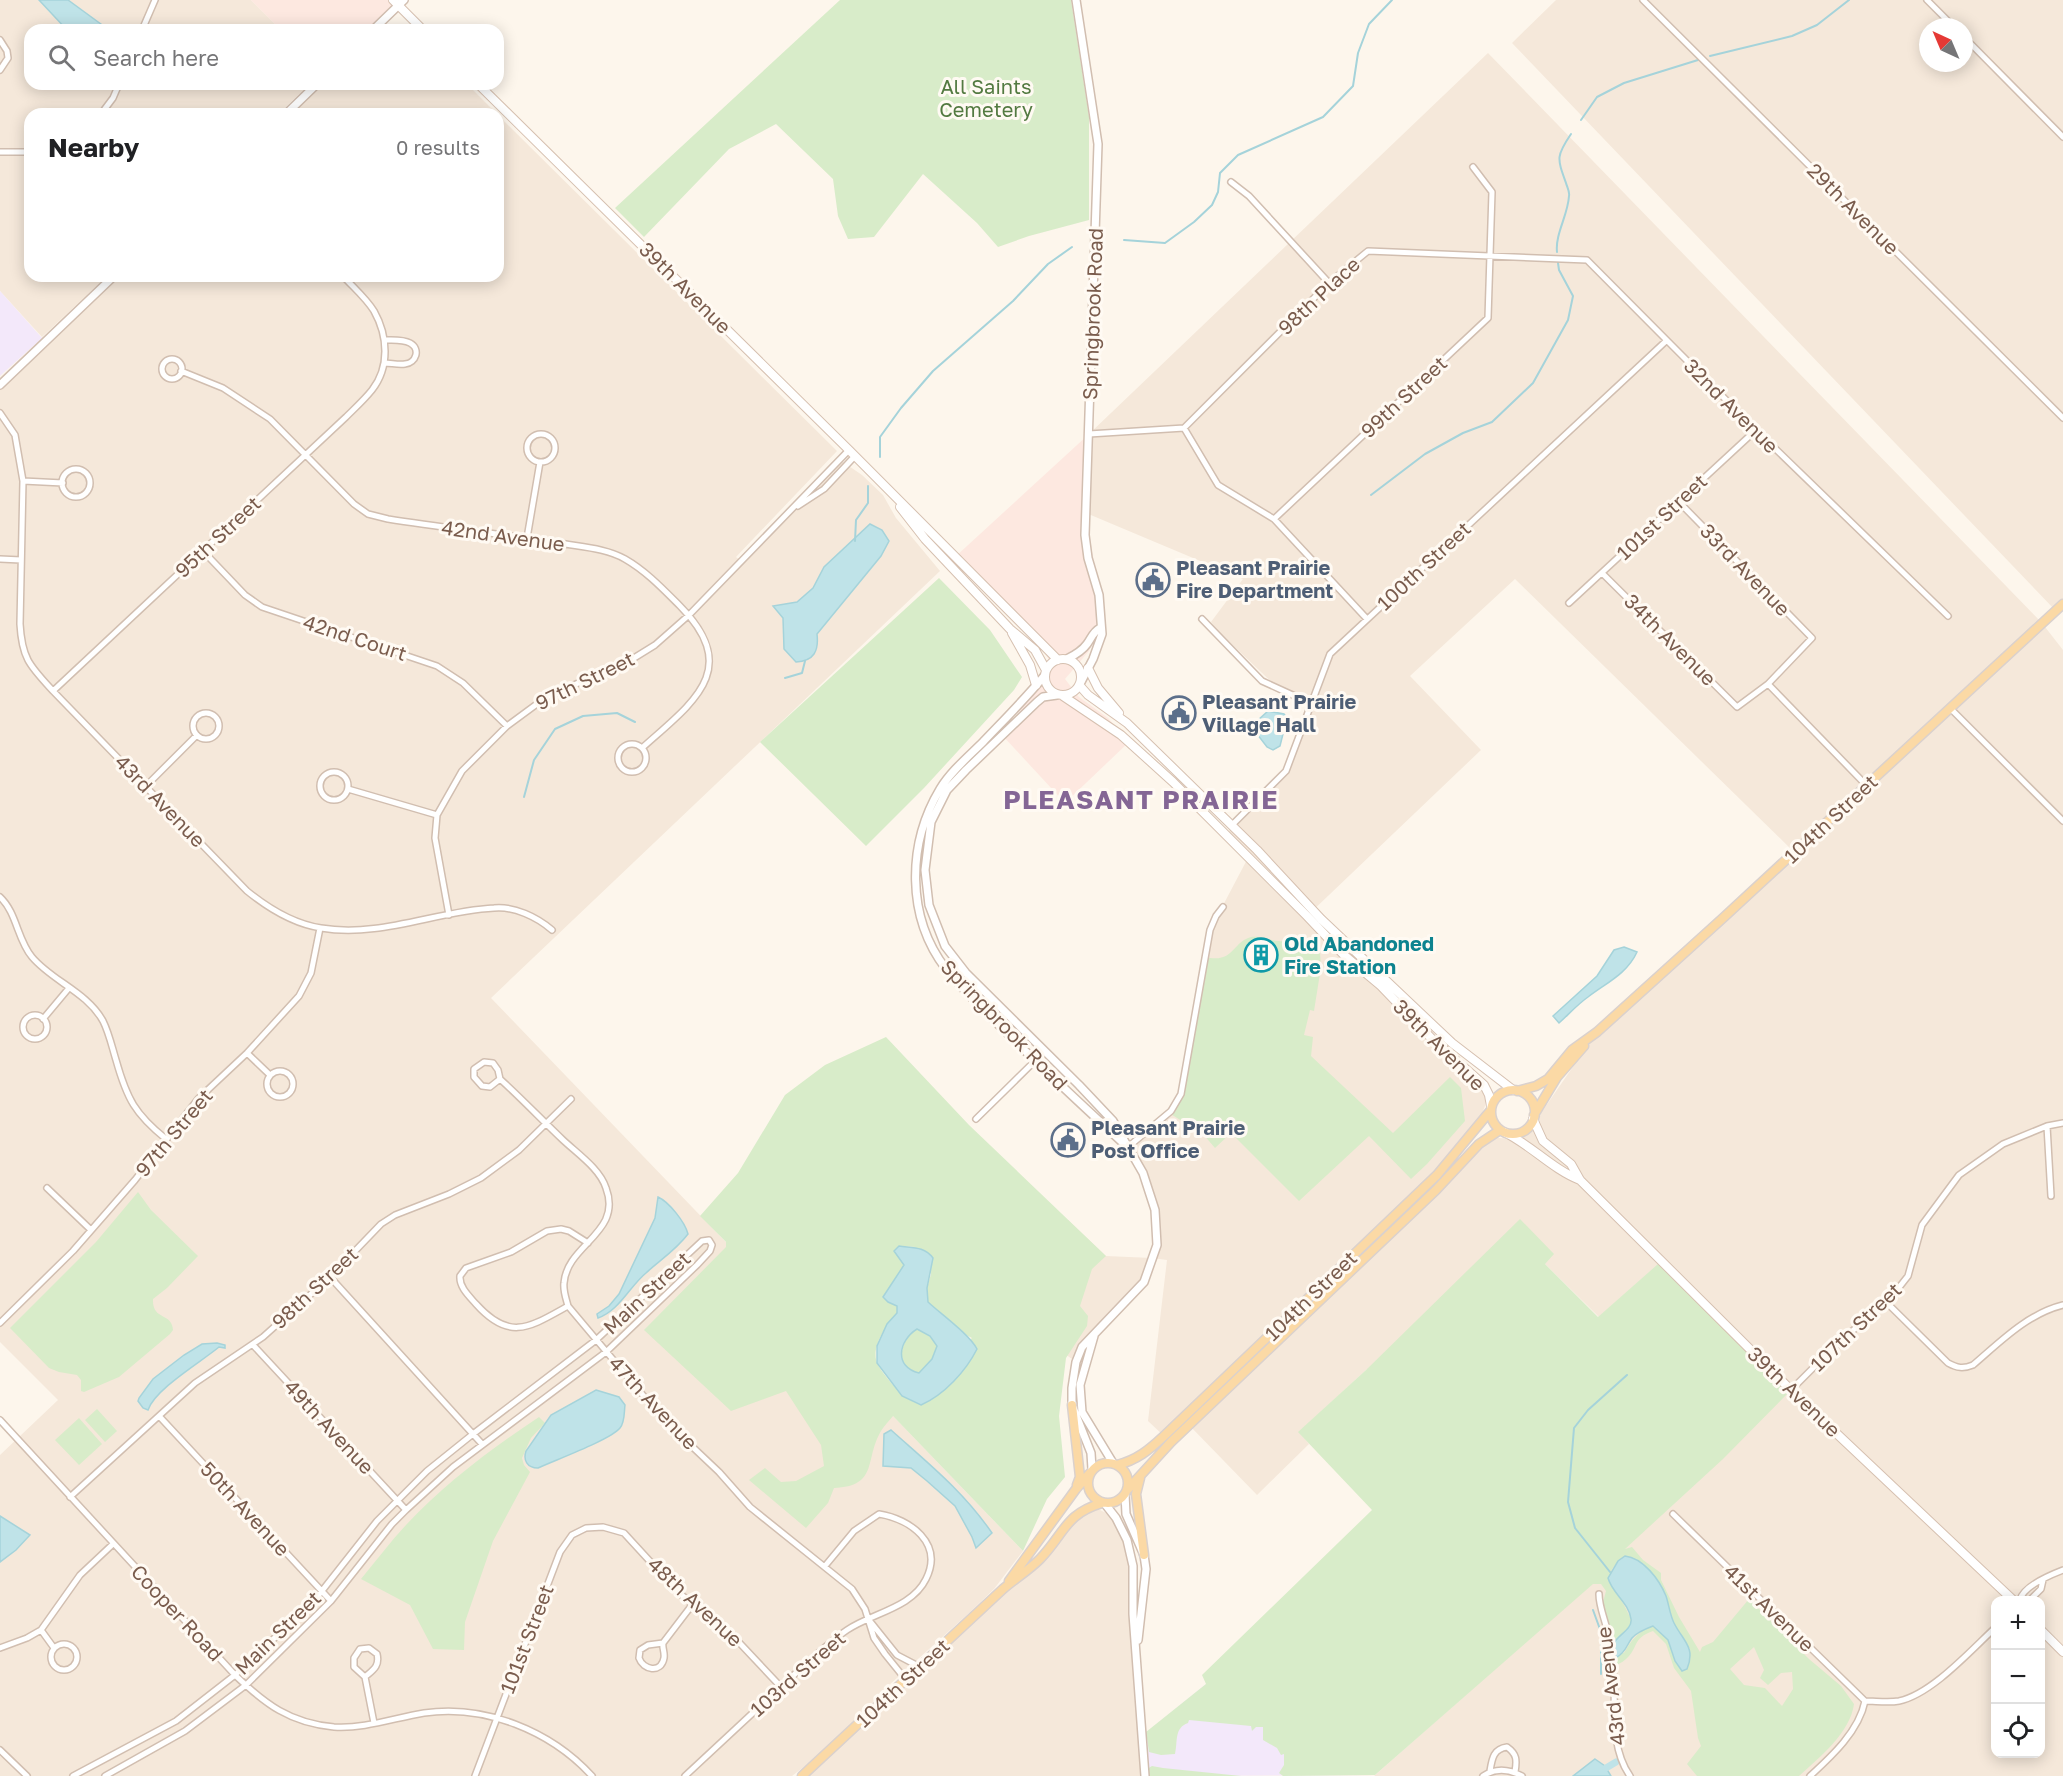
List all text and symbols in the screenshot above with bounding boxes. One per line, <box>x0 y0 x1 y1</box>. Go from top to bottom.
north arrow <box>1919 18 1973 72</box>
search box <box>24 24 504 90</box>
icon: search <box>45 41 78 74</box>
text: Search here <box>93 44 219 71</box>
park label: All Saints Cemetery <box>939 74 1033 121</box>
text: Nearby <box>48 132 139 163</box>
text: 0 results <box>396 135 480 159</box>
street label: 29th Avenue <box>1803 158 1904 259</box>
street label: Springbrook Road <box>1077 228 1107 400</box>
street label: 39th Avenue <box>635 236 737 338</box>
street label: 98th Place <box>1273 251 1364 339</box>
street label: 99th Street <box>1355 350 1451 442</box>
street label: 32nd Avenue <box>1680 353 1784 457</box>
street label: 101st Street <box>1611 468 1711 564</box>
street label: 95th Street <box>170 491 265 582</box>
street label: 42nd Avenue <box>440 514 566 556</box>
street label: 100th Street <box>1372 516 1475 615</box>
street label: 33rd Avenue <box>1696 518 1796 620</box>
place label: Pleasant Prairie Fire Department <box>1176 555 1333 602</box>
public building icon: Pleasant Prairie Fire Department <box>1135 562 1171 598</box>
street label: 34th Avenue <box>1620 588 1722 690</box>
street label: 42nd Court <box>301 609 410 665</box>
street label: 97th Street <box>531 646 638 714</box>
place label: Pleasant Prairie Village Hall <box>1202 689 1357 736</box>
public building icon: Pleasant Prairie Village Hall <box>1161 695 1197 731</box>
street label: 43rd Avenue <box>111 749 211 852</box>
street label: 104th Street <box>1779 769 1882 868</box>
district label: PLEASANT PRAIRIE <box>1003 784 1279 815</box>
place label: Old Abandoned Fire Station <box>1284 931 1434 978</box>
building icon: Old Abandoned Fire Station <box>1243 937 1279 973</box>
street label: Springbrook Road <box>936 954 1073 1095</box>
street label: 39th Avenue <box>1389 993 1491 1095</box>
street label: 97th Street <box>130 1084 217 1181</box>
place label: Pleasant Prairie Post Office <box>1091 1115 1246 1162</box>
public building icon: Pleasant Prairie Post Office <box>1050 1122 1086 1158</box>
street label: 98th Street <box>266 1241 362 1333</box>
street label: 104th Street <box>1259 1245 1361 1345</box>
street label: Main Street <box>598 1246 695 1339</box>
street label: 107th Street <box>1805 1277 1906 1376</box>
street label: 39th Avenue <box>1743 1341 1846 1441</box>
street label: 47th Avenue <box>604 1351 703 1454</box>
street label: 49th Avenue <box>280 1374 379 1478</box>
street label: 50th Avenue <box>196 1456 295 1560</box>
street label: 48th Avenue <box>644 1551 748 1651</box>
street label: 41st Avenue <box>1720 1558 1820 1656</box>
street label: Cooper Road <box>127 1559 229 1666</box>
street label: 101st Street <box>494 1581 558 1696</box>
street label: Main Street <box>229 1585 325 1679</box>
map controls <box>1991 1596 2045 1758</box>
button: + <box>1991 1596 2045 1650</box>
street label: 43rd Avenue <box>1591 1625 1629 1747</box>
street label: 103rd Street <box>745 1626 850 1721</box>
street label: 104th Street <box>851 1633 954 1732</box>
button: − <box>1991 1650 2045 1704</box>
button: locate <box>1991 1704 2045 1758</box>

